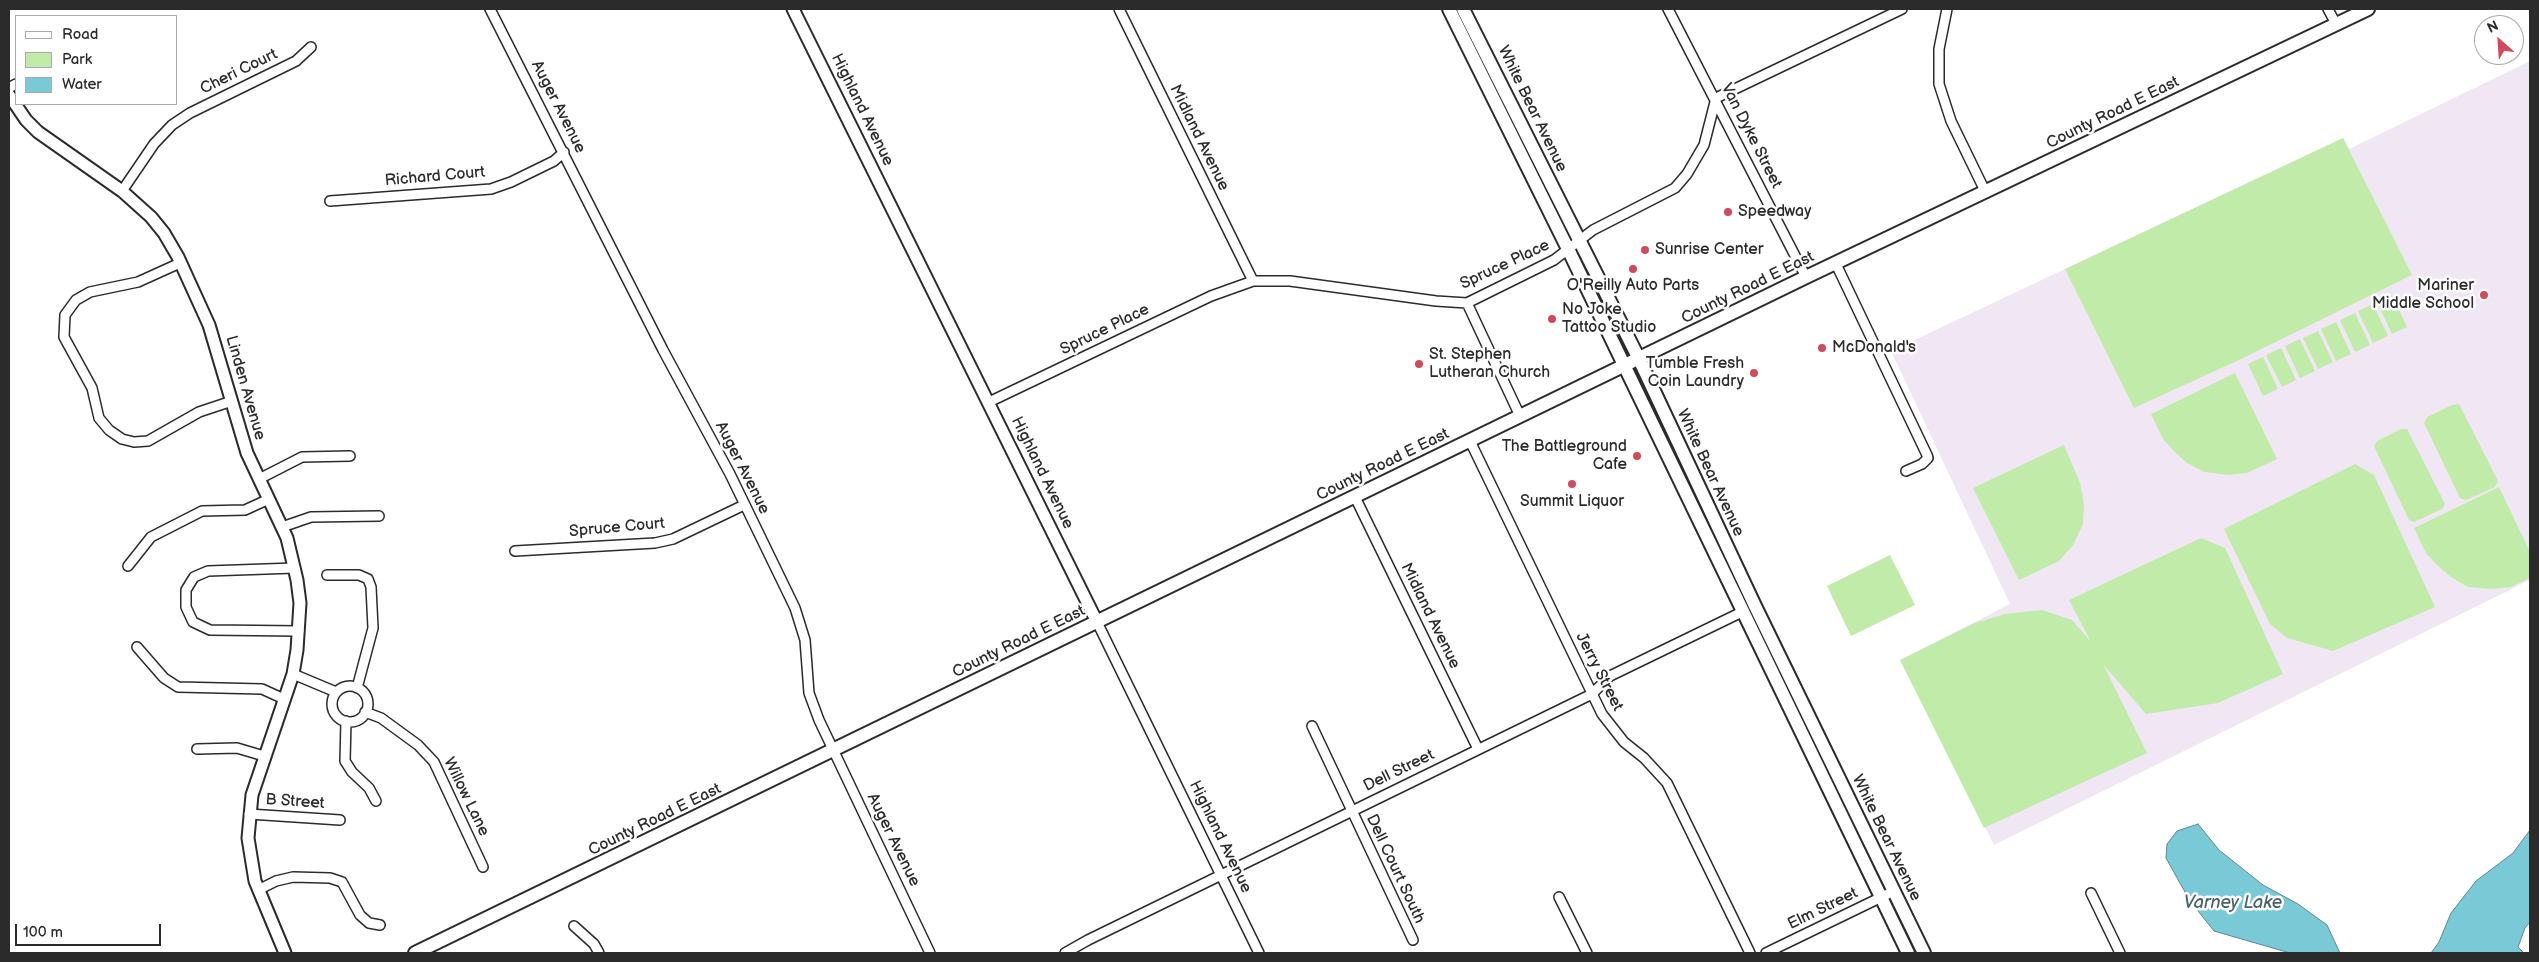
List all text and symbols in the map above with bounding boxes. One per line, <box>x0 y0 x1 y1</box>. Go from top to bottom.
legend <box>15 15 178 105</box>
north arrow <box>2474 15 2524 65</box>
text: N <box>2484 17 2501 37</box>
text: Road <box>62 25 98 44</box>
street label: White Bear Avenue <box>1493 43 1571 175</box>
street label: Cheri Court <box>197 45 281 99</box>
text: Park <box>62 50 92 69</box>
street label: Highland Avenue <box>827 51 897 169</box>
street label: Auger Avenue <box>527 58 589 156</box>
street label: County Road E East <box>2044 73 2182 153</box>
text: Water <box>62 75 102 94</box>
street label: Van Dyke Street <box>1716 80 1786 192</box>
street label: Midland Avenue <box>1165 82 1233 194</box>
street label: Richard Court <box>384 163 486 191</box>
place label: Speedway <box>1738 202 1811 222</box>
marker: Speedway <box>1722 206 1734 218</box>
street label: Spruce Place <box>1457 236 1553 294</box>
place label: Sunrise Center <box>1655 240 1763 260</box>
marker: Sunrise Center <box>1639 244 1651 256</box>
street label: County Road E East <box>1679 248 1817 328</box>
marker: O'Reilly Auto Parts <box>1627 263 1639 275</box>
place label: O'Reilly Auto Parts <box>1567 276 1699 296</box>
place label: Mariner Middle School <box>2372 276 2474 314</box>
marker: Mariner Middle School <box>2478 289 2490 301</box>
street label: Spruce Place <box>1057 300 1153 360</box>
place label: No Joke Tattoo Studio <box>1562 300 1656 338</box>
marker: No Joke Tattoo Studio <box>1546 313 1558 325</box>
street label: Linden Avenue <box>221 334 269 442</box>
place label: McDonald's <box>1832 338 1916 358</box>
marker: McDonald's <box>1816 342 1828 354</box>
place label: St. Stephen Lutheran Church <box>1429 345 1550 383</box>
place label: Tumble Fresh Coin Laundry <box>1646 354 1744 392</box>
marker: St. Stephen Lutheran Church <box>1413 358 1425 370</box>
marker: Tumble Fresh Coin Laundry <box>1748 367 1760 379</box>
street label: White Bear Avenue <box>1672 406 1748 540</box>
street label: Highland Avenue <box>1007 414 1077 532</box>
street label: Auger Avenue <box>711 419 773 517</box>
street label: County Road E East <box>1314 425 1452 505</box>
place label: The Battleground Cafe <box>1502 437 1627 475</box>
marker: The Battleground Cafe <box>1631 450 1643 462</box>
marker: Summit Liquor <box>1566 478 1578 490</box>
place label: Summit Liquor <box>1520 492 1624 512</box>
street label: Spruce Court <box>568 514 666 542</box>
street label: Midland Avenue <box>1396 560 1464 672</box>
street label: County Road E East <box>950 602 1088 682</box>
street label: Jerry Street <box>1571 630 1627 714</box>
street label: Dell Street <box>1360 746 1438 796</box>
street label: Willow Lane <box>439 755 493 839</box>
street label: White Bear Avenue <box>1847 772 1925 904</box>
street label: Highland Avenue <box>1185 778 1255 896</box>
street label: County Road E East <box>586 780 724 860</box>
street label: B Street <box>265 790 325 814</box>
street label: Auger Avenue <box>862 790 924 890</box>
street label: Dell Court South <box>1361 811 1429 927</box>
street label: Elm Street <box>1785 884 1861 934</box>
water label: Varney Lake <box>2184 892 2282 914</box>
scale bar <box>18 914 164 946</box>
text: 100 m <box>23 923 63 942</box>

